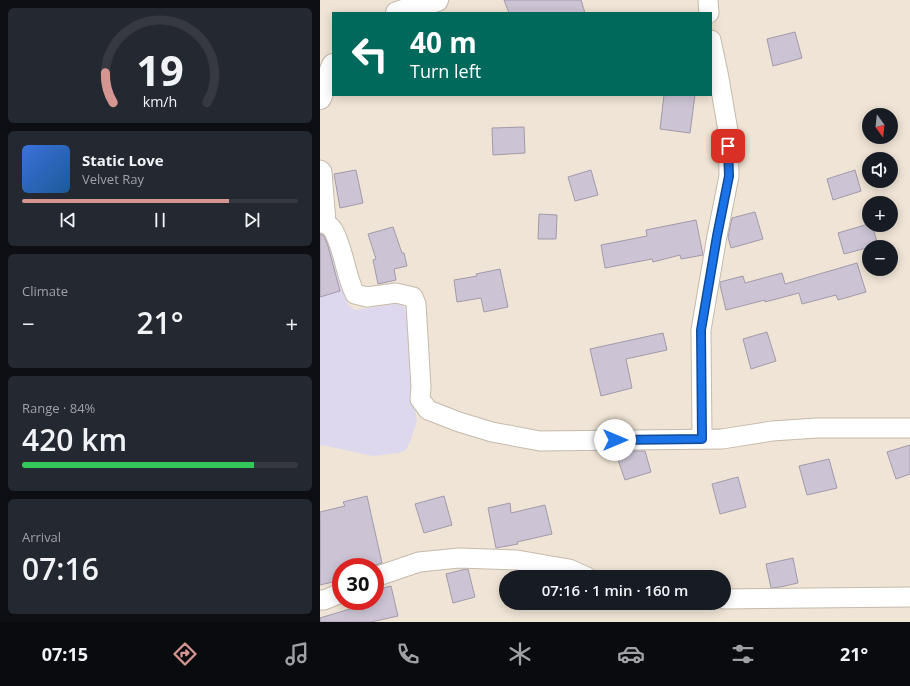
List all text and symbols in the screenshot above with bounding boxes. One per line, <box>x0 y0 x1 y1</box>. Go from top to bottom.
text: 40 m <box>410 23 477 61</box>
icon: left <box>344 28 396 80</box>
text: 19 <box>136 42 184 98</box>
text: Turn left <box>410 59 481 83</box>
text: km/h <box>143 92 177 111</box>
north arrow <box>862 108 898 144</box>
map controls <box>862 108 898 276</box>
pin <box>711 129 745 163</box>
icon: arrive <box>717 135 739 157</box>
text: Static Love <box>82 150 164 170</box>
button: sound <box>862 152 898 188</box>
text: Velvet Ray <box>82 170 144 188</box>
button: + <box>862 196 898 232</box>
icon: previous <box>57 209 79 231</box>
icon: pause <box>149 209 171 231</box>
icon: next <box>241 209 263 231</box>
button: − <box>862 240 898 276</box>
text: Climate <box>22 282 68 300</box>
text: 21° <box>136 302 184 343</box>
text: − <box>22 308 35 338</box>
text: + <box>285 308 298 338</box>
text: Range · 84% <box>22 399 95 417</box>
text: 420 km <box>22 419 127 460</box>
position arrow <box>594 419 636 461</box>
text: Arrival <box>22 528 61 546</box>
text: 07:16 <box>22 548 99 589</box>
speed limit sign: 30 <box>332 558 384 610</box>
text: 07:16 · 1 min · 160 m <box>542 580 688 600</box>
icon: directions <box>171 640 199 668</box>
icon: music <box>283 640 311 668</box>
icon: phone <box>394 640 422 668</box>
icon: climate <box>506 640 534 668</box>
icon: car <box>617 640 645 668</box>
icon: filters <box>729 640 757 668</box>
text: 07:15 <box>42 642 88 666</box>
text: 21° <box>840 642 868 666</box>

